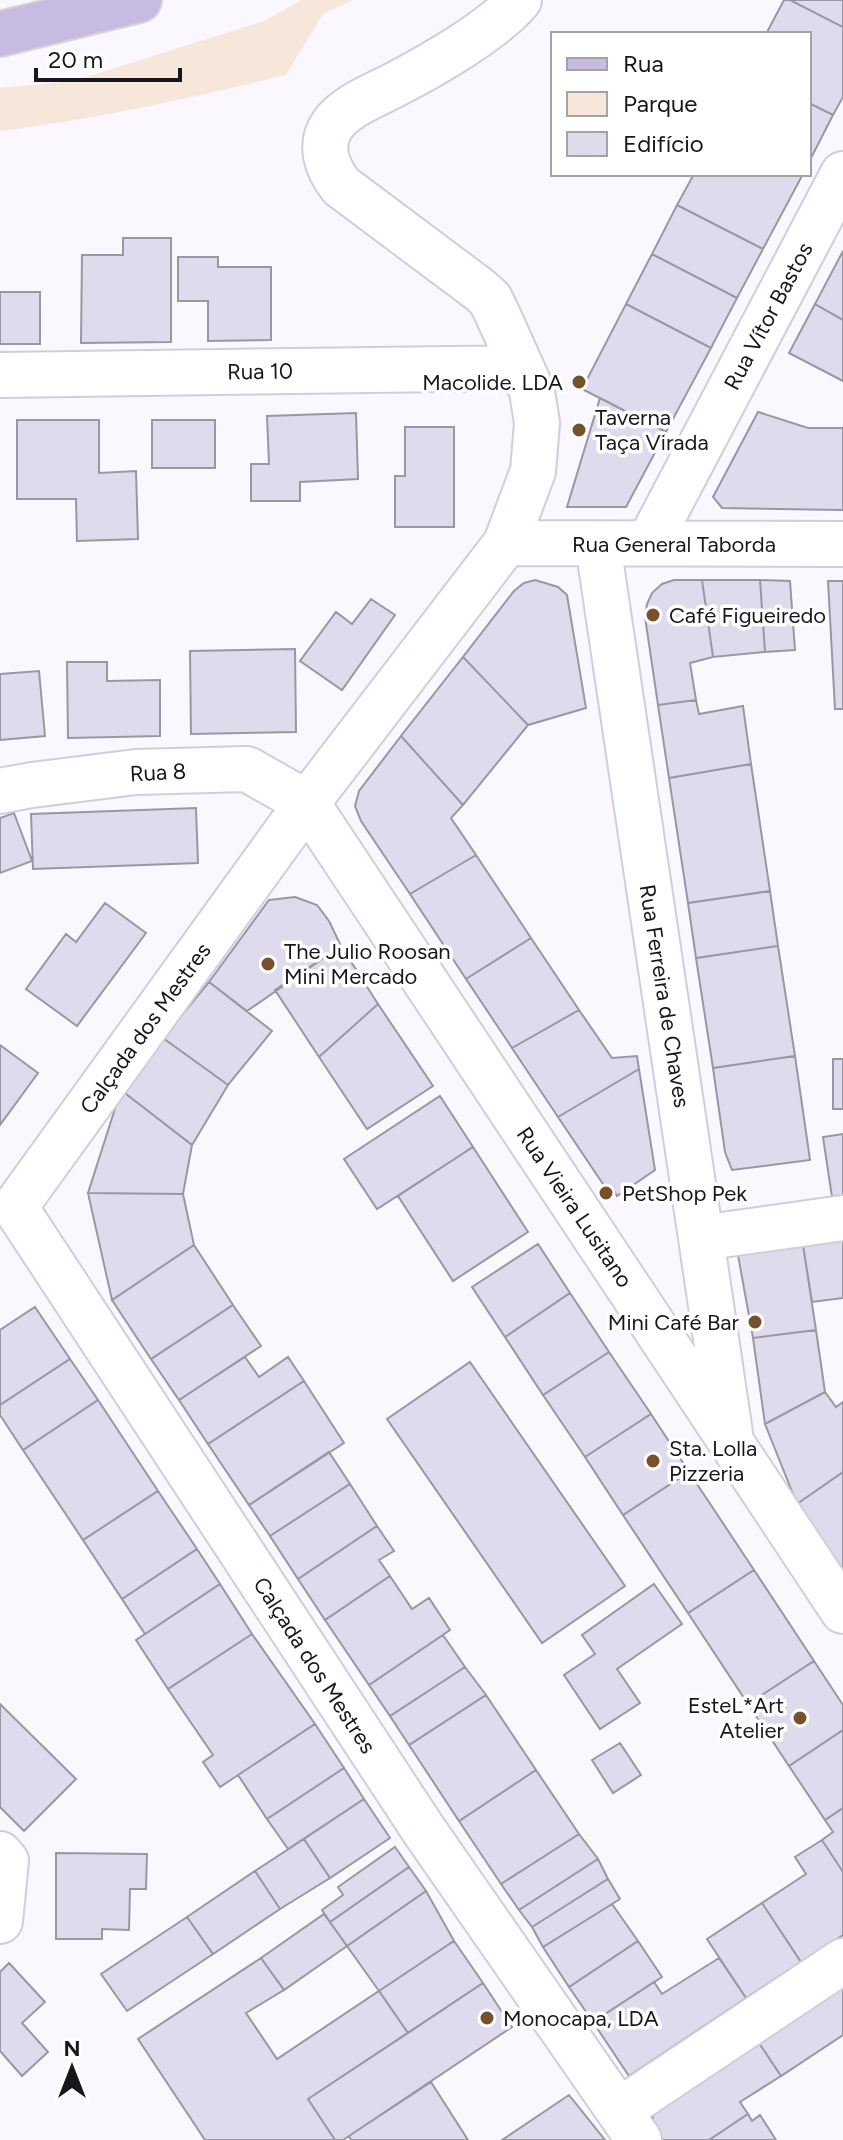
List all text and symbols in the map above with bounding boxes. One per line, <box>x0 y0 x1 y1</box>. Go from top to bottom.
scale bar <box>36 32 180 82</box>
legend <box>551 32 811 176</box>
text: 20 m <box>48 45 103 74</box>
text: Rua <box>623 49 664 78</box>
text: Parque <box>623 89 697 118</box>
text: Edifício <box>623 129 704 158</box>
street label: Rua Vítor Bastos <box>718 238 819 395</box>
street label: Rua 10 <box>227 357 293 386</box>
place label: Macolide. LDA <box>422 369 563 396</box>
marker: Macolide. LDA <box>570 373 588 391</box>
place label: Taverna Taça Virada <box>595 404 709 456</box>
marker: Taverna Taça Virada <box>570 421 588 439</box>
street label: Rua General Taborda <box>572 531 776 558</box>
place label: Café Figueiredo <box>669 602 826 629</box>
marker: Café Figueiredo <box>644 606 662 624</box>
street label: Rua 8 <box>129 758 187 787</box>
street label: Rua Ferreira de Chaves <box>634 883 695 1110</box>
street label: Calçada dos Mestres <box>74 938 217 1119</box>
place label: The Julio Roosan Mini Mercado <box>284 938 451 990</box>
marker: The Julio Roosan Mini Mercado <box>259 955 277 973</box>
street label: Rua Vieira Lusitano <box>511 1122 638 1293</box>
place label: PetShop Pek <box>622 1180 747 1207</box>
marker: PetShop Pek <box>597 1184 615 1202</box>
place label: Mini Café Bar <box>608 1309 740 1336</box>
marker: Mini Café Bar <box>746 1313 764 1331</box>
place label: Sta. Lolla Pizzeria <box>669 1435 757 1487</box>
marker: Sta. Lolla Pizzeria <box>644 1452 662 1470</box>
street label: Calçada dos Mestres <box>247 1572 382 1759</box>
place label: EsteL*Art Atelier <box>688 1692 785 1744</box>
marker: EsteL*Art Atelier <box>791 1709 809 1727</box>
place label: Monocapa, LDA <box>503 2005 659 2032</box>
marker: Monocapa, LDA <box>478 2009 496 2027</box>
north arrow <box>32 2028 112 2108</box>
text: N <box>63 2035 81 2062</box>

